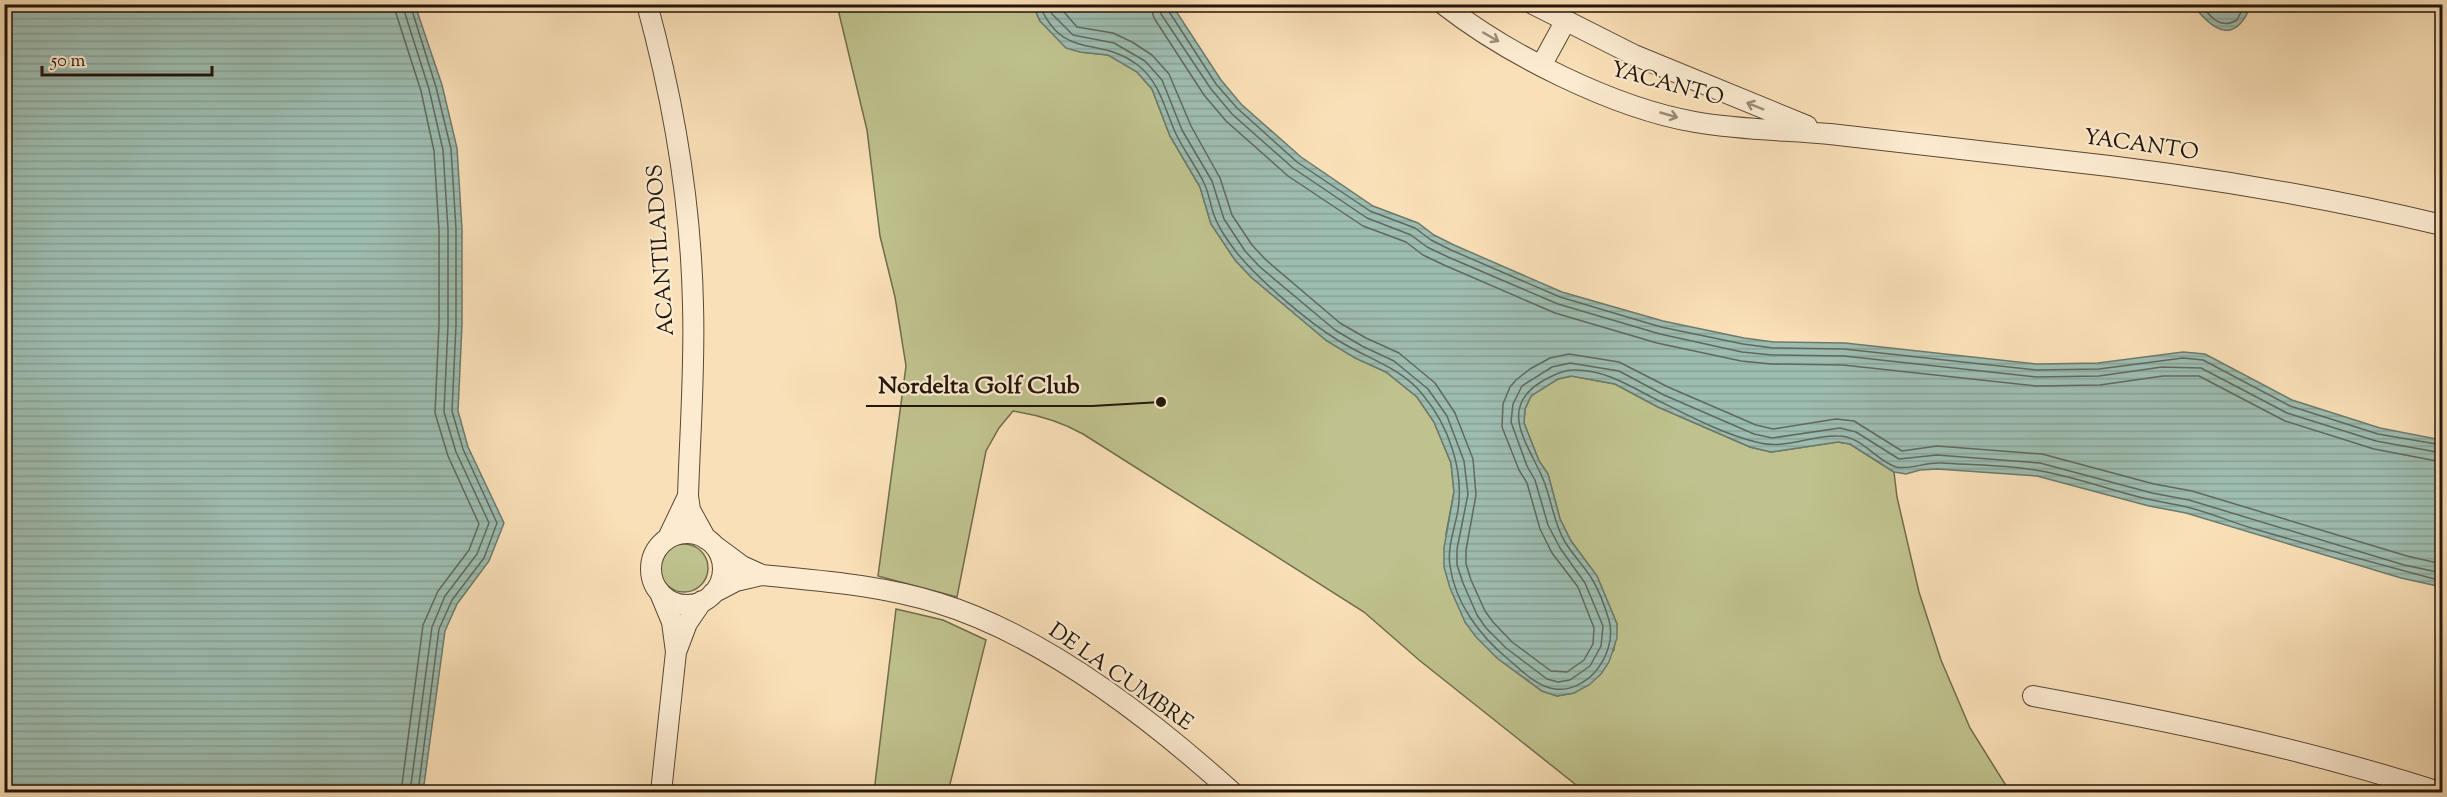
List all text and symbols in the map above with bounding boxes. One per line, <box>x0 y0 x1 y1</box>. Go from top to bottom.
one-way arrow <box>1482 31 1499 43</box>
scale bar <box>42 39 212 77</box>
text: 50 m <box>50 49 86 75</box>
street label: YACANTO <box>1607 55 1727 115</box>
one-way arrow <box>1746 100 1764 111</box>
one-way arrow <box>1659 110 1678 121</box>
street label: YACANTO <box>2081 122 2201 170</box>
street label: ACANTILADOS <box>640 163 684 337</box>
callout: Nordelta Golf Club <box>866 364 1092 406</box>
text: Nordelta Golf Club <box>878 370 1080 404</box>
street label: DE LA CUMBRE <box>1041 616 1199 740</box>

